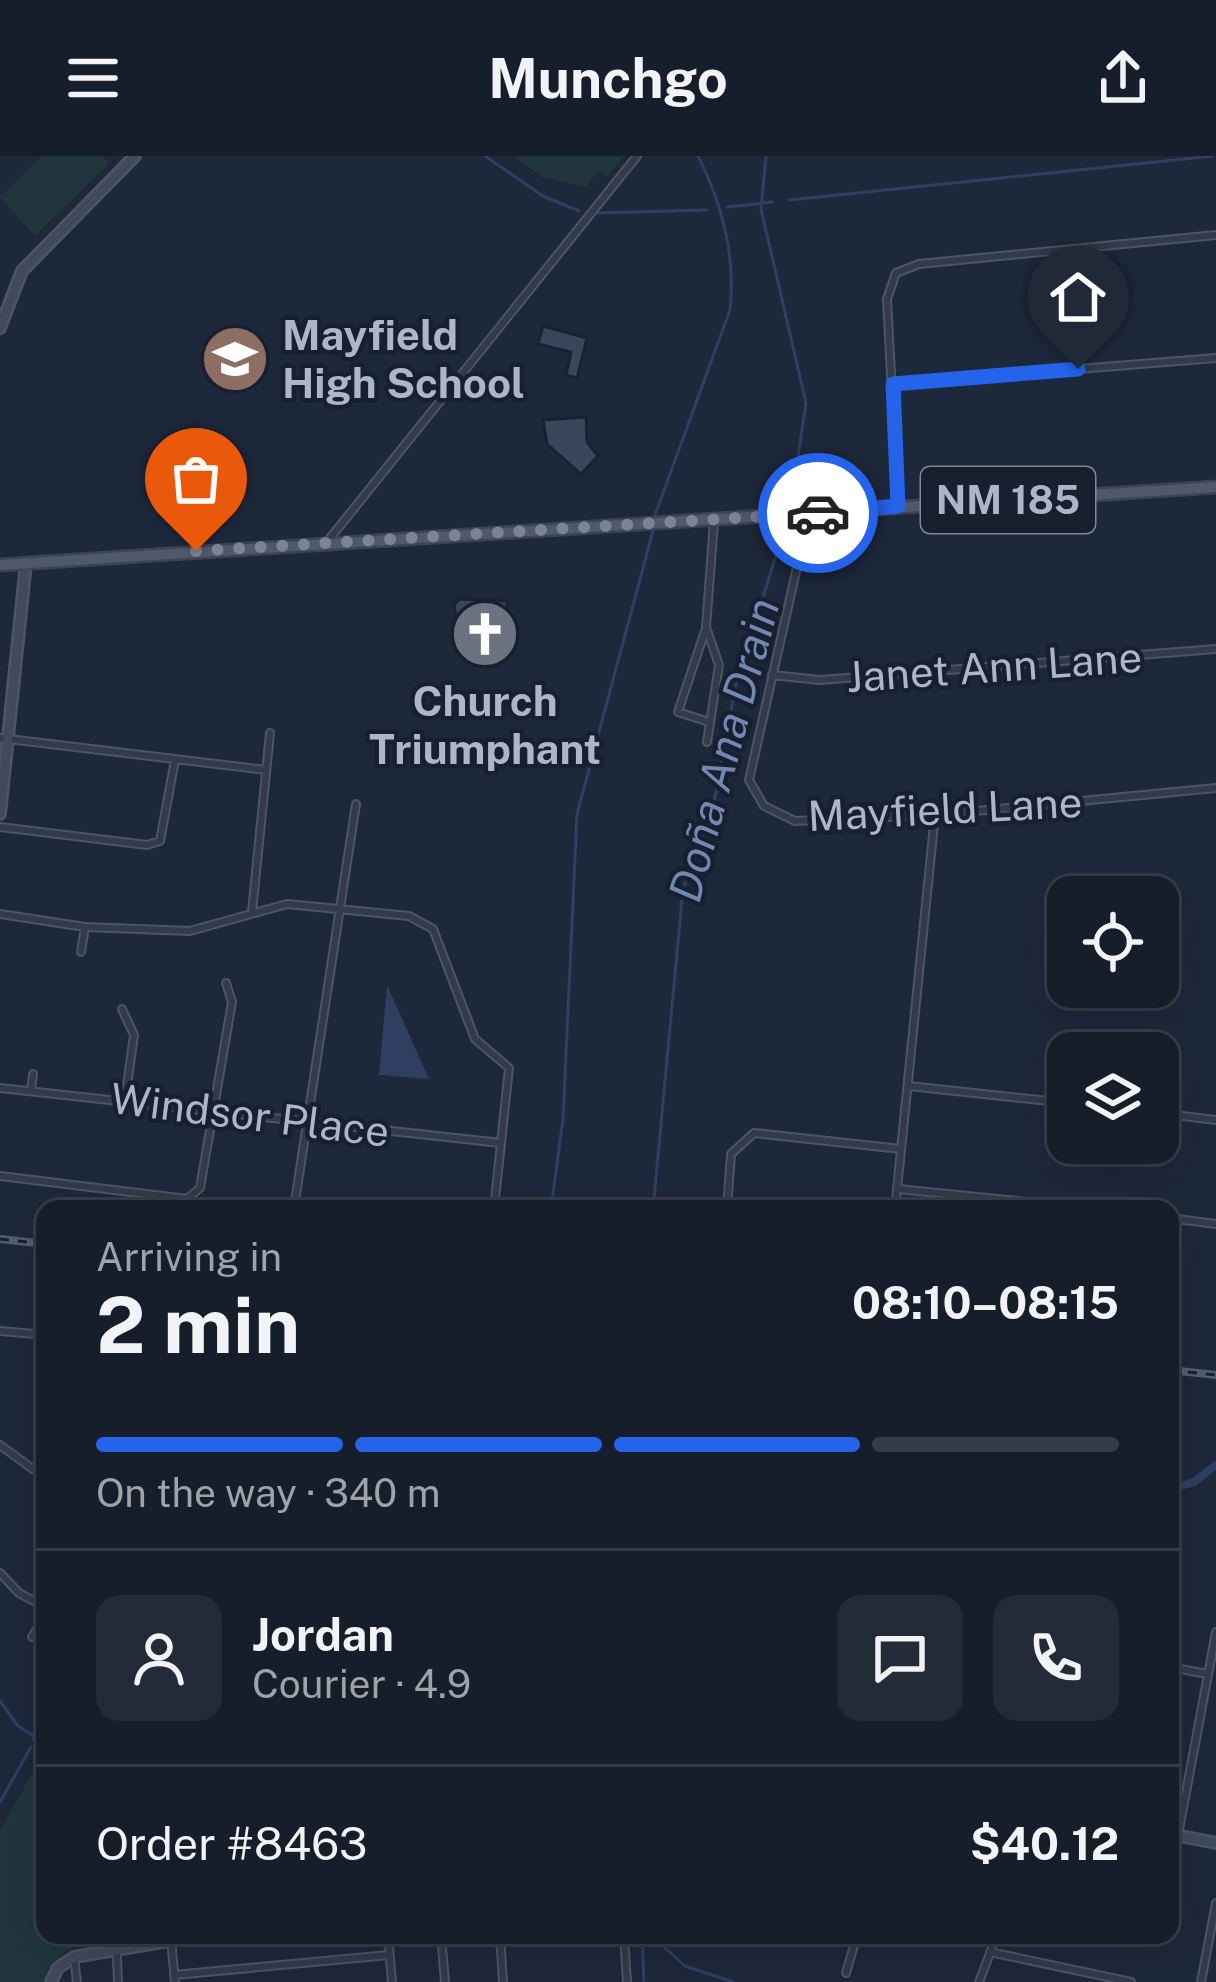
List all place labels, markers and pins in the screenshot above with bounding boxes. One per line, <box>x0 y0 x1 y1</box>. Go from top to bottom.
pin <box>1027 246 1129 369</box>
place label: Mayfield High School <box>282 310 525 407</box>
school or university icon: Mayfield High School <box>200 324 270 394</box>
pin <box>145 428 247 551</box>
church icon: Church Triumphant <box>450 599 520 669</box>
place label: Church Triumphant <box>369 676 601 773</box>

